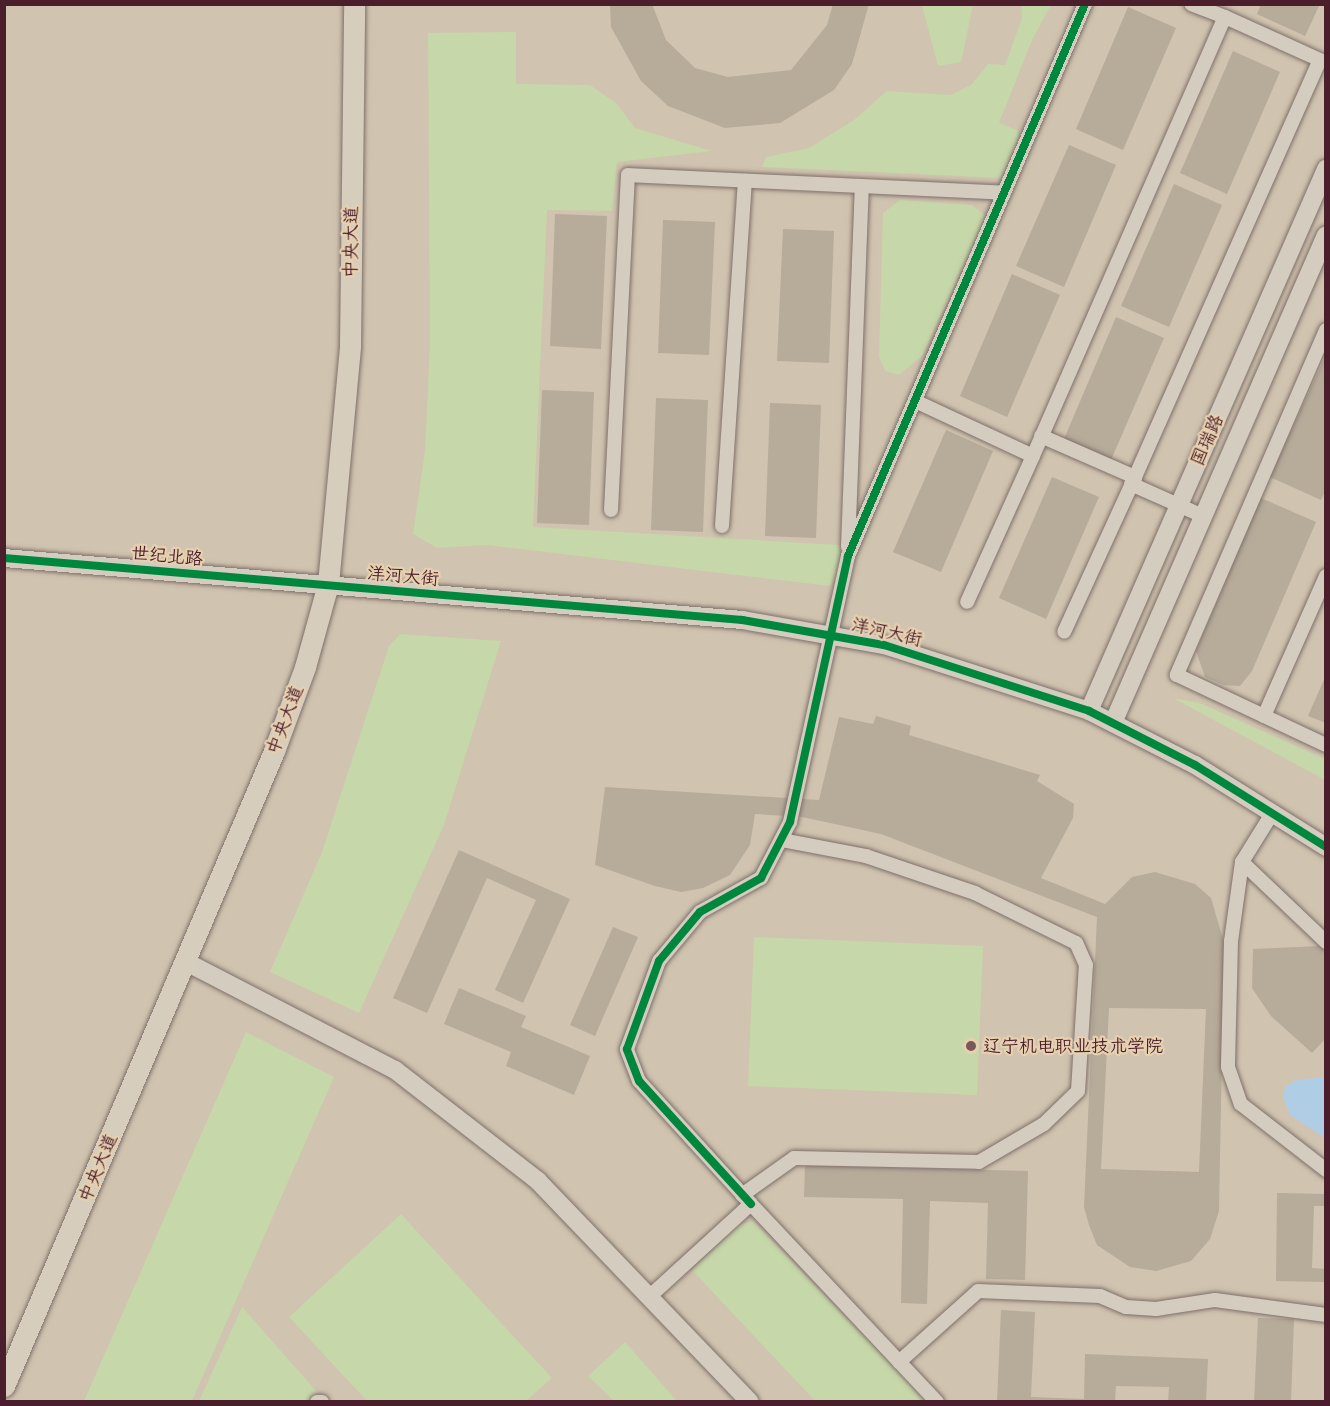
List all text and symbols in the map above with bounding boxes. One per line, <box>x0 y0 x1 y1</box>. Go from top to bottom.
street label: 中央大道 <box>340 206 362 278</box>
street label: 国瑞路 <box>1186 411 1228 469</box>
street label: 世纪北路 <box>130 542 204 570</box>
street label: 洋河大街 <box>366 562 440 590</box>
street label: 洋河大街 <box>849 613 925 651</box>
street label: 中央大道 <box>262 683 308 757</box>
place label: 辽宁机电职业技术学院 <box>983 1035 1163 1057</box>
marker: 辽宁机电职业技术学院 <box>964 1039 978 1053</box>
street label: 中央大道 <box>74 1131 122 1205</box>

